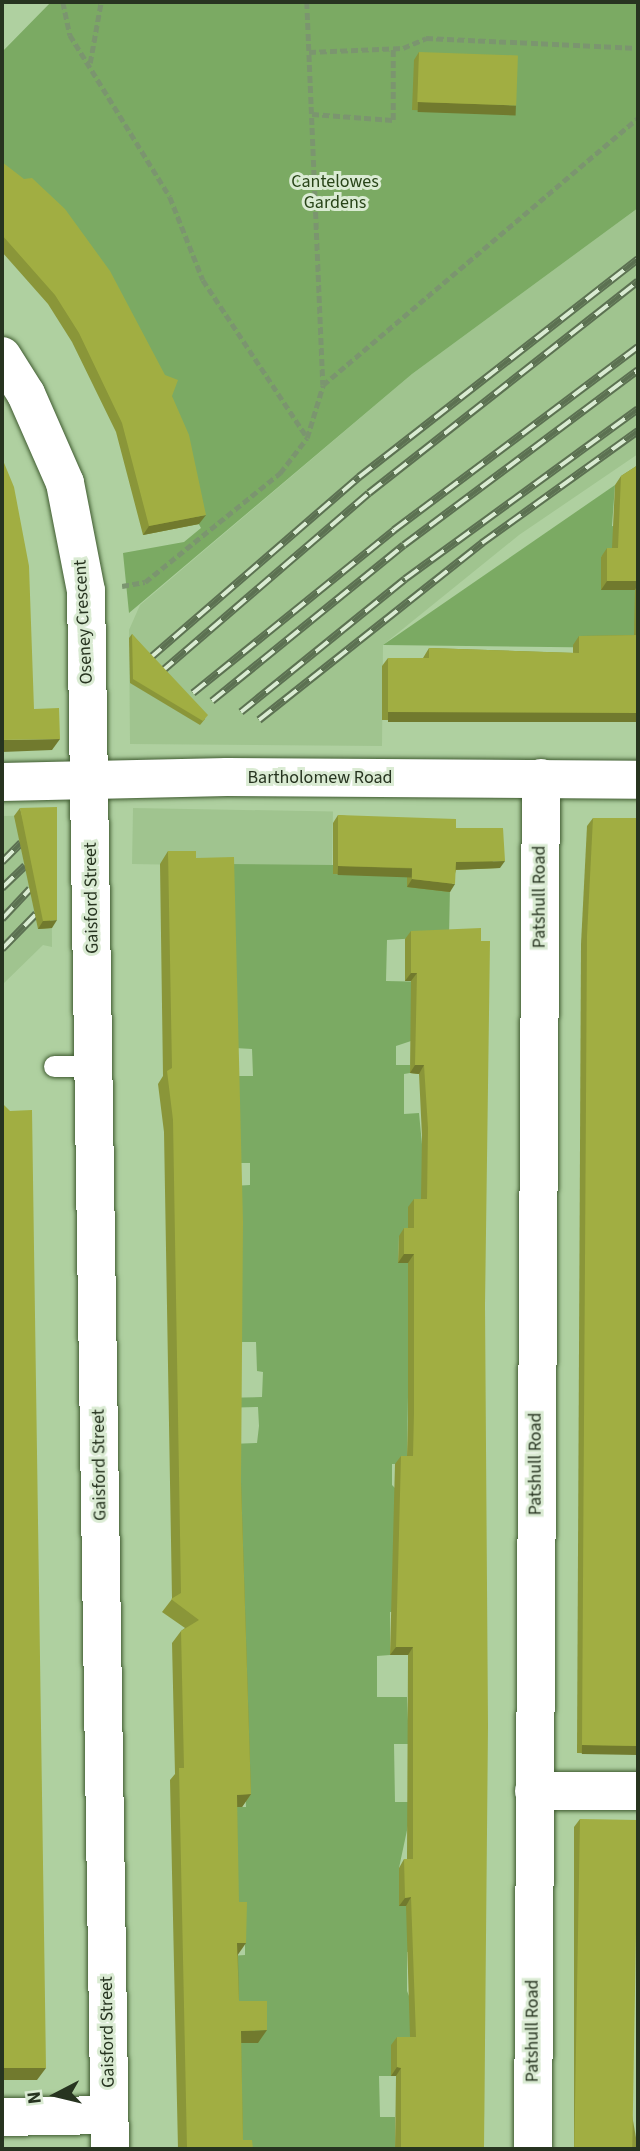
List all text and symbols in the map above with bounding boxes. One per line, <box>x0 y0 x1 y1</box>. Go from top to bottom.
park label: Cantelowes Gardens <box>291 172 379 214</box>
street label: Oseney Crescent <box>70 559 98 685</box>
street label: Bartholomew Road <box>248 767 392 789</box>
street label: Gaisford Street <box>80 842 104 954</box>
street label: Patshull Road <box>529 846 551 948</box>
street label: Gaisford Street <box>88 1409 112 1521</box>
street label: Patshull Road <box>525 1413 547 1515</box>
street label: Gaisford Street <box>96 1976 120 2088</box>
street label: Patshull Road <box>522 1980 544 2082</box>
north arrow <box>21 2060 91 2130</box>
text: N <box>20 2090 49 2106</box>

